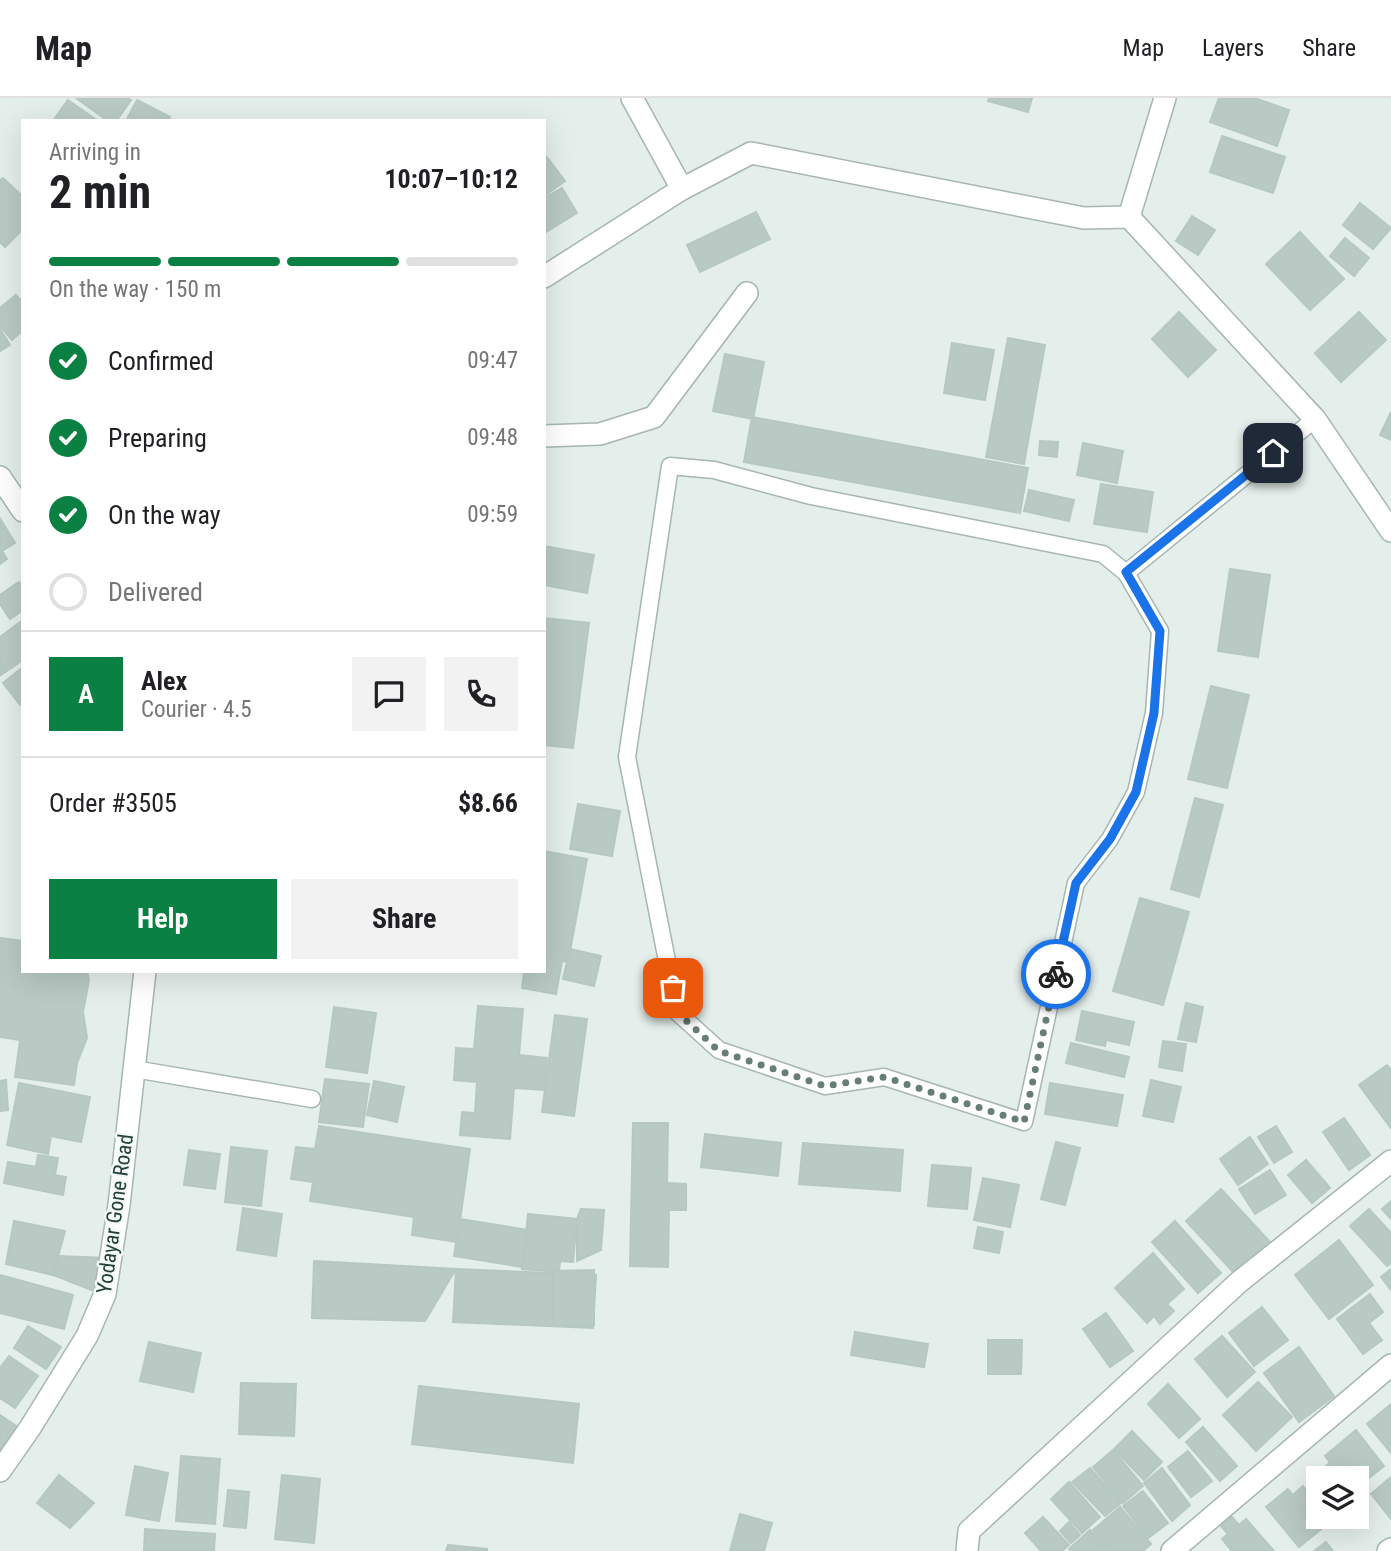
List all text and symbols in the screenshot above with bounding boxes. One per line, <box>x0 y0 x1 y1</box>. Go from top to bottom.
text: Map <box>35 29 92 68</box>
text: Map <box>1123 34 1164 62</box>
text: Layers <box>1202 34 1264 62</box>
text: Share <box>1302 34 1356 62</box>
text: Arriving in <box>49 139 141 166</box>
text: 10:07–10:12 <box>384 164 518 194</box>
text: 2 min <box>49 165 151 219</box>
text: On the way · 150 m <box>49 276 221 303</box>
icon: check <box>49 342 87 380</box>
text: Confirmed <box>108 346 214 376</box>
text: 09:47 <box>467 347 518 374</box>
icon: check <box>49 419 87 457</box>
text: Preparing <box>108 423 207 453</box>
pin <box>1243 423 1303 483</box>
text: 09:48 <box>467 424 518 451</box>
icon: home <box>1254 434 1292 472</box>
icon: check <box>49 496 87 534</box>
text: On the way <box>108 500 221 530</box>
text: 09:59 <box>467 501 518 528</box>
text: Delivered <box>108 577 203 607</box>
button: chat <box>352 657 426 731</box>
button: phone <box>444 657 518 731</box>
text: Alex <box>141 666 187 696</box>
text: A <box>78 679 94 709</box>
text: Courier · 4.5 <box>141 696 252 723</box>
text: Order #3505 <box>49 788 177 818</box>
text: $8.66 <box>458 788 518 818</box>
button: Help <box>49 879 277 959</box>
button: Share <box>291 879 518 959</box>
courier <box>1021 939 1091 1009</box>
icon: bike <box>1037 955 1075 993</box>
pin <box>643 958 703 1018</box>
icon: bag <box>654 969 692 1007</box>
street label: Yodayar Gone Road <box>92 1133 138 1295</box>
map controls <box>1306 1466 1369 1529</box>
button: layers <box>1306 1466 1369 1529</box>

